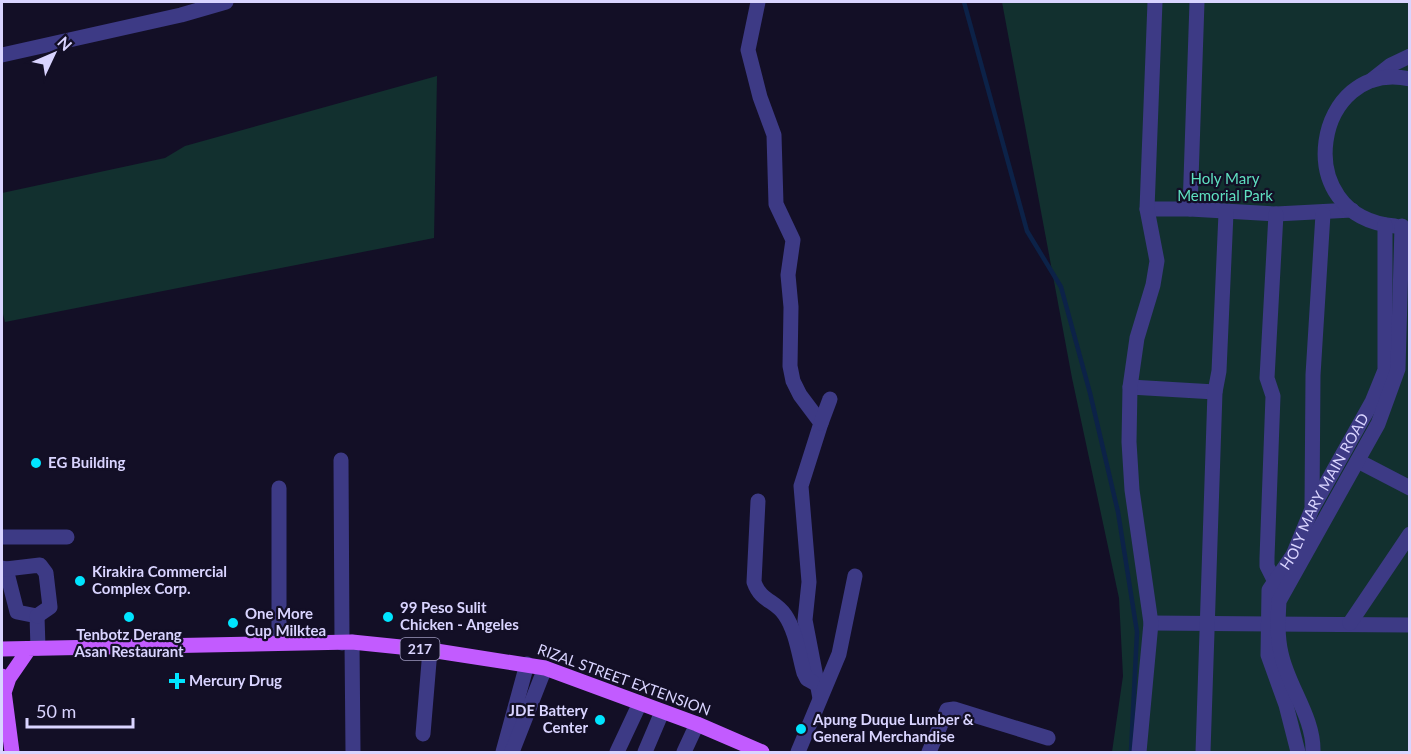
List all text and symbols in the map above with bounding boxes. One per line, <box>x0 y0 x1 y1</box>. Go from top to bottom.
north arrow <box>24 24 84 84</box>
text: N <box>54 32 76 54</box>
park label: Holy Mary Memorial Park <box>1177 169 1273 204</box>
street label: HOLY MARY MAIN ROAD <box>1276 410 1372 573</box>
place label: EG Building <box>48 453 125 471</box>
marker: EG Building <box>29 456 43 470</box>
place label: Kirakira Commercial Complex Corp. <box>92 562 227 597</box>
marker: Kirakira Commercial Complex Corp. <box>73 574 87 588</box>
place label: 99 Peso Sulit Chicken - Angeles <box>400 598 519 633</box>
place label: One More Cup Milktea <box>245 604 326 639</box>
marker: Tenbotz Derang Asan Restaurant <box>122 610 136 624</box>
marker: 99 Peso Sulit Chicken - Angeles <box>381 610 395 624</box>
marker: One More Cup Milktea <box>226 616 240 630</box>
place label: Tenbotz Derang Asan Restaurant <box>73 625 184 660</box>
road number: 217 <box>400 638 440 660</box>
street label: RIZAL STREET EXTENSION <box>535 639 713 719</box>
place label: Mercury Drug <box>189 671 282 689</box>
marker: Mercury Drug <box>170 674 184 688</box>
scale bar <box>27 691 134 729</box>
text: 50 m <box>36 700 76 722</box>
place label: JDE Battery Center <box>509 701 588 736</box>
place label: Apung Duque Lumber & General Merchandise <box>812 710 974 745</box>
marker: JDE Battery Center <box>593 713 607 727</box>
marker: Apung Duque Lumber & General Merchandise <box>794 722 808 736</box>

